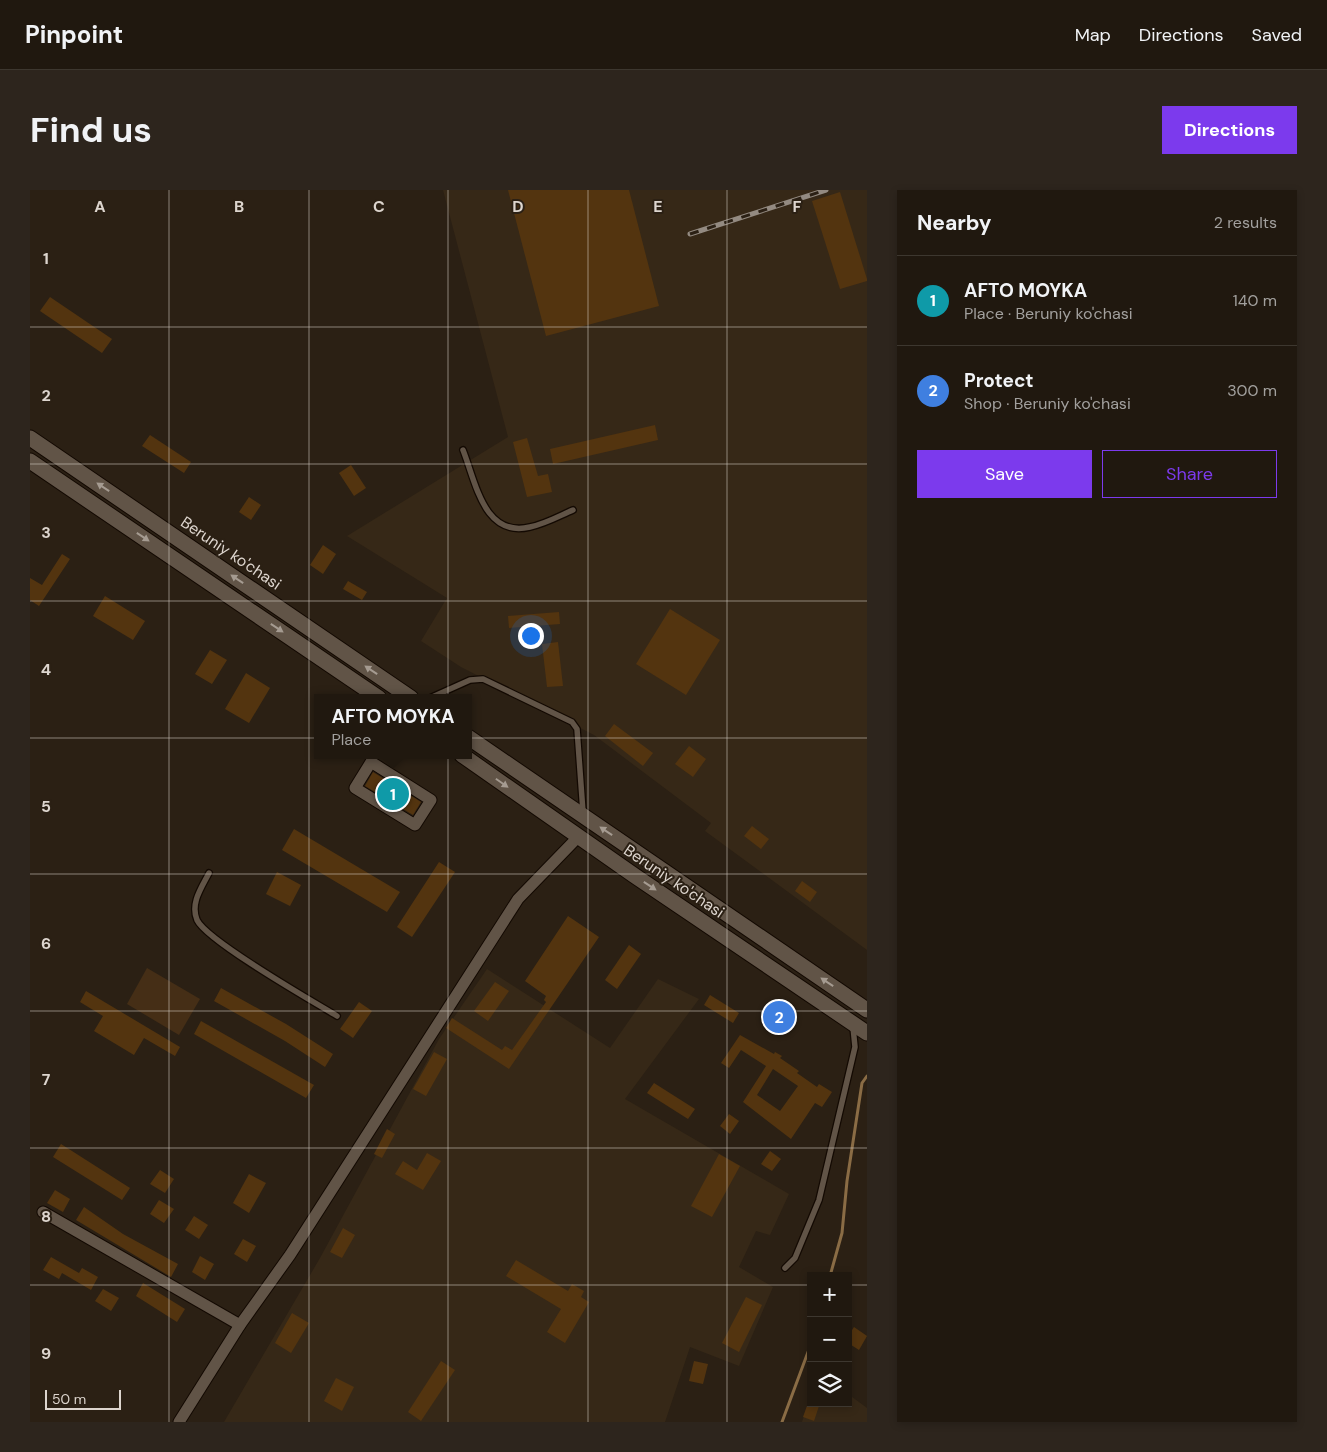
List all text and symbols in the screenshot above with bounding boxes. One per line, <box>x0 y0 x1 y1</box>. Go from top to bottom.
text: Pinpoint <box>25 19 123 50</box>
text: Map <box>1075 23 1111 47</box>
text: Directions <box>1139 23 1224 47</box>
text: Saved <box>1252 23 1302 47</box>
button: Directions <box>1162 106 1297 154</box>
text: Find us <box>30 107 152 153</box>
text: A <box>94 196 106 217</box>
text: B <box>234 196 244 217</box>
text: C <box>373 196 385 217</box>
text: D <box>512 196 524 217</box>
text: E <box>653 196 663 217</box>
text: F <box>793 196 802 217</box>
text: Nearby <box>917 209 991 237</box>
text: 2 results <box>1214 212 1277 233</box>
text: 1 <box>43 248 49 269</box>
text: AFTO MOYKA <box>964 278 1087 303</box>
text: 1 <box>930 290 936 311</box>
text: 140 m <box>1233 290 1277 311</box>
text: Place · Beruniy ko'chasi <box>964 303 1133 324</box>
text: Protect <box>964 368 1034 393</box>
text: 2 <box>928 380 938 401</box>
text: 300 m <box>1227 380 1277 401</box>
text: 2 <box>41 385 51 406</box>
text: Shop · Beruniy ko'chasi <box>964 393 1131 414</box>
button: Save <box>917 450 1092 498</box>
button: Share <box>1102 450 1277 498</box>
one-way arrow <box>96 482 109 492</box>
street label: Beruniy ko'chasi <box>177 512 285 594</box>
text: 3 <box>41 522 51 543</box>
one-way arrow <box>136 532 150 542</box>
one-way arrow <box>230 574 244 583</box>
your location <box>518 623 544 649</box>
one-way arrow <box>271 624 284 633</box>
text: 4 <box>41 659 51 680</box>
one-way arrow <box>364 665 378 675</box>
popup <box>314 694 472 759</box>
text: AFTO MOYKA <box>331 704 455 729</box>
text: Place <box>331 729 371 750</box>
pin: 1 <box>377 775 409 813</box>
one-way arrow <box>495 778 509 788</box>
text: 5 <box>41 796 51 817</box>
one-way arrow <box>599 826 613 836</box>
street label: Beruniy ko'chasi <box>620 840 728 922</box>
one-way arrow <box>643 881 656 891</box>
text: 6 <box>41 933 51 954</box>
one-way arrow <box>820 977 834 987</box>
pin: 2 <box>763 998 795 1036</box>
text: 7 <box>42 1069 51 1090</box>
text: 8 <box>41 1206 51 1227</box>
map controls <box>807 1272 852 1407</box>
button: + <box>807 1272 852 1317</box>
button: − <box>807 1317 852 1362</box>
text: 9 <box>41 1343 51 1364</box>
button: layers <box>807 1362 852 1407</box>
scale bar <box>45 1387 121 1410</box>
text: 50 m <box>52 1390 86 1408</box>

